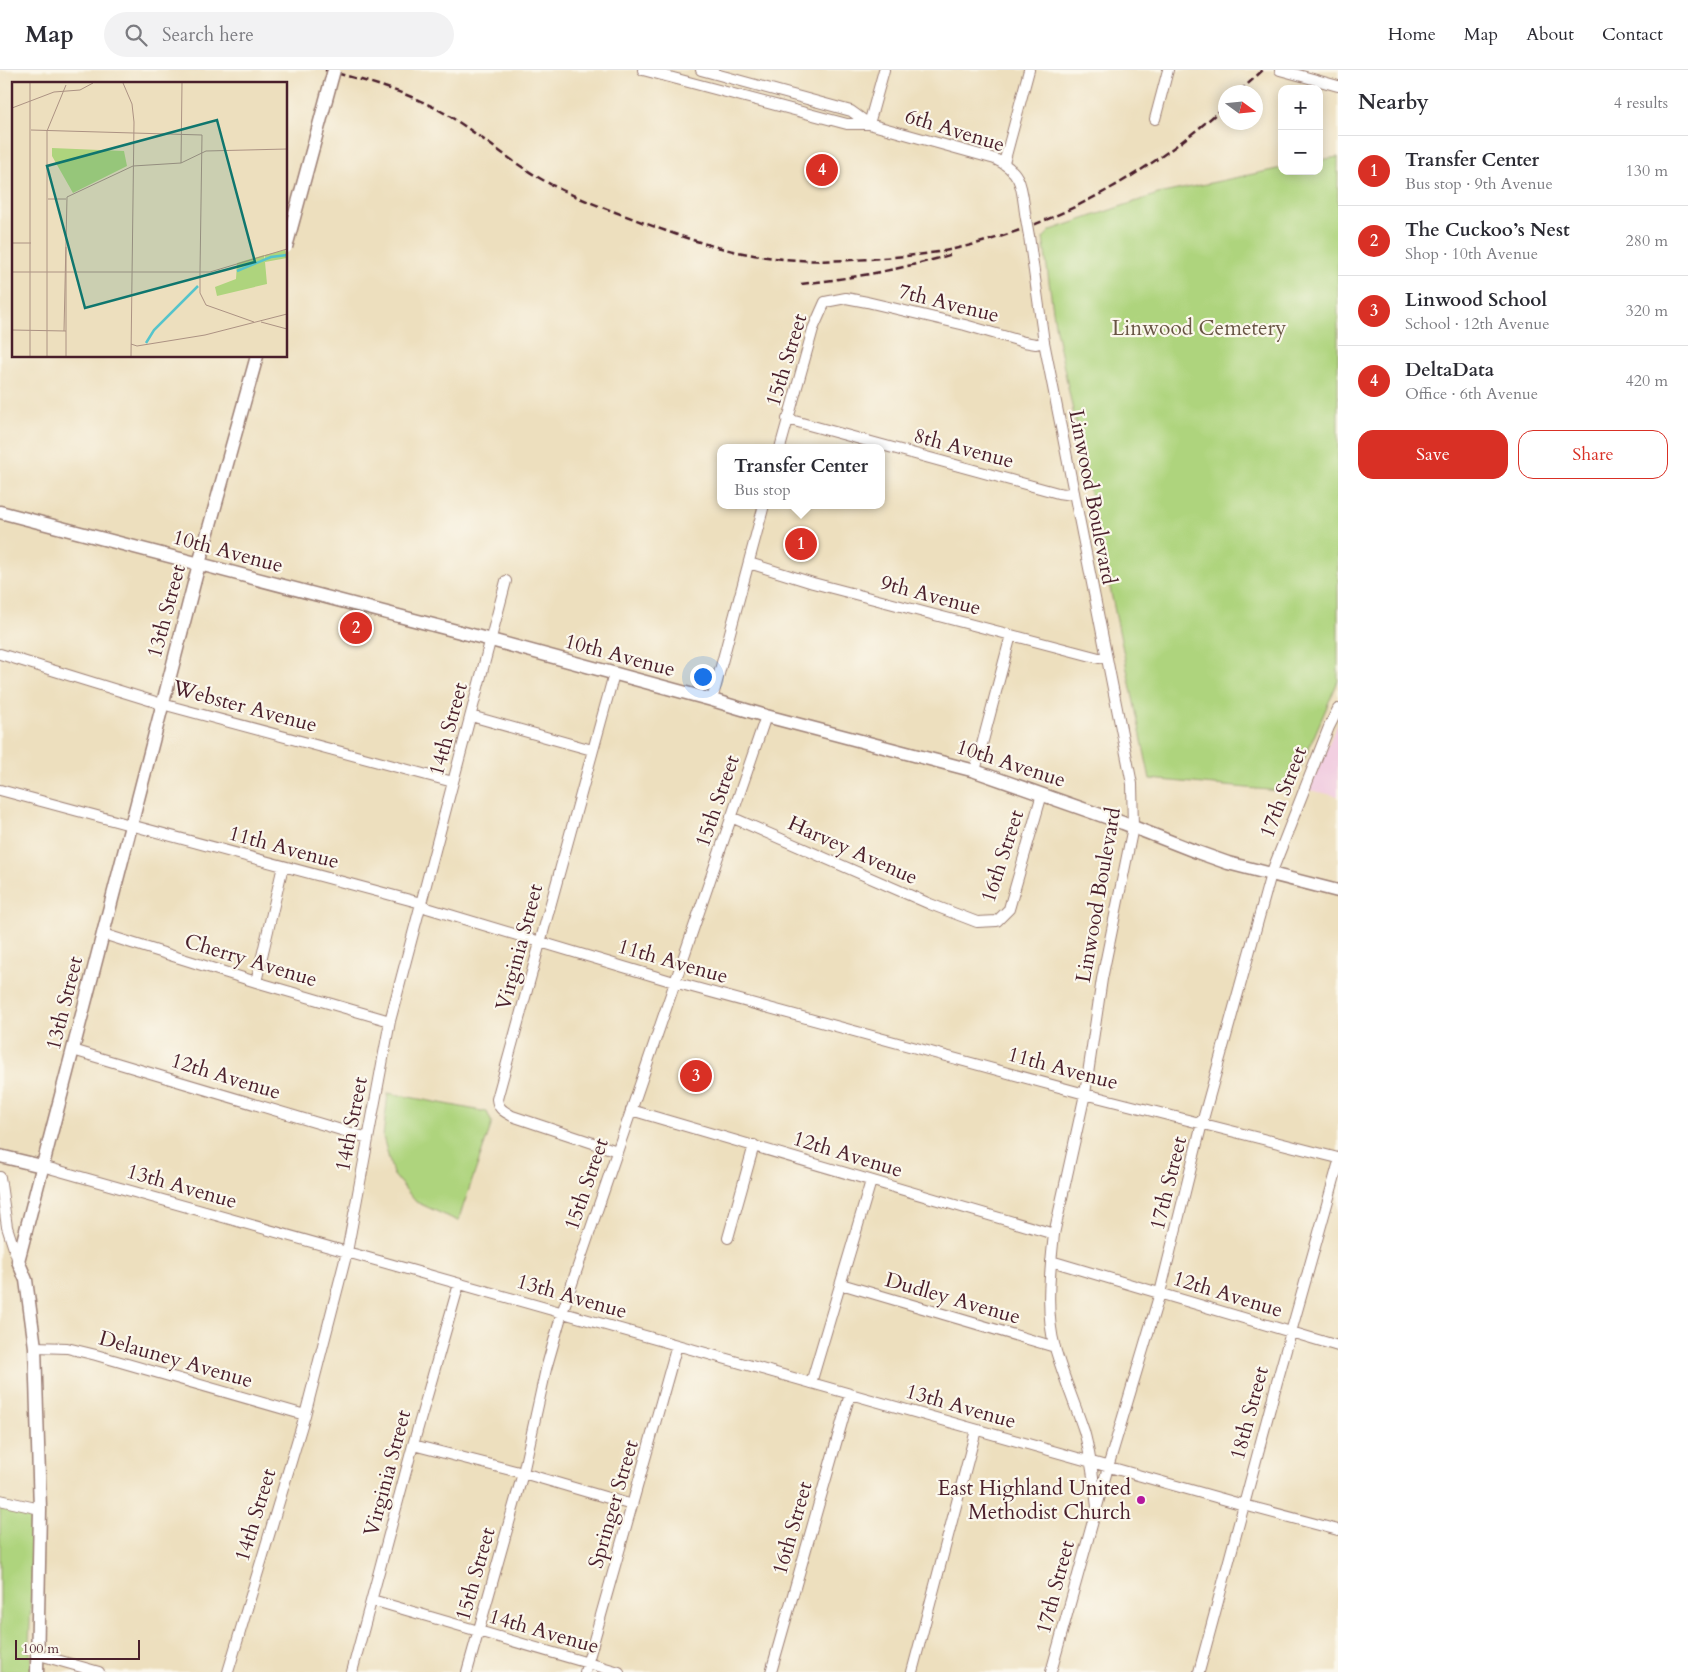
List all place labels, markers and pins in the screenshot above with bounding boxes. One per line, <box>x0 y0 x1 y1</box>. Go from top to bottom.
pin: 4 <box>806 151 838 189</box>
pin: 1 <box>785 525 817 563</box>
pin: 2 <box>340 609 372 647</box>
pin: 3 <box>680 1057 712 1095</box>
place label: East Highland United Methodist Church <box>937 1474 1131 1527</box>
marker: East Highland United Methodist Church <box>1135 1494 1147 1506</box>

